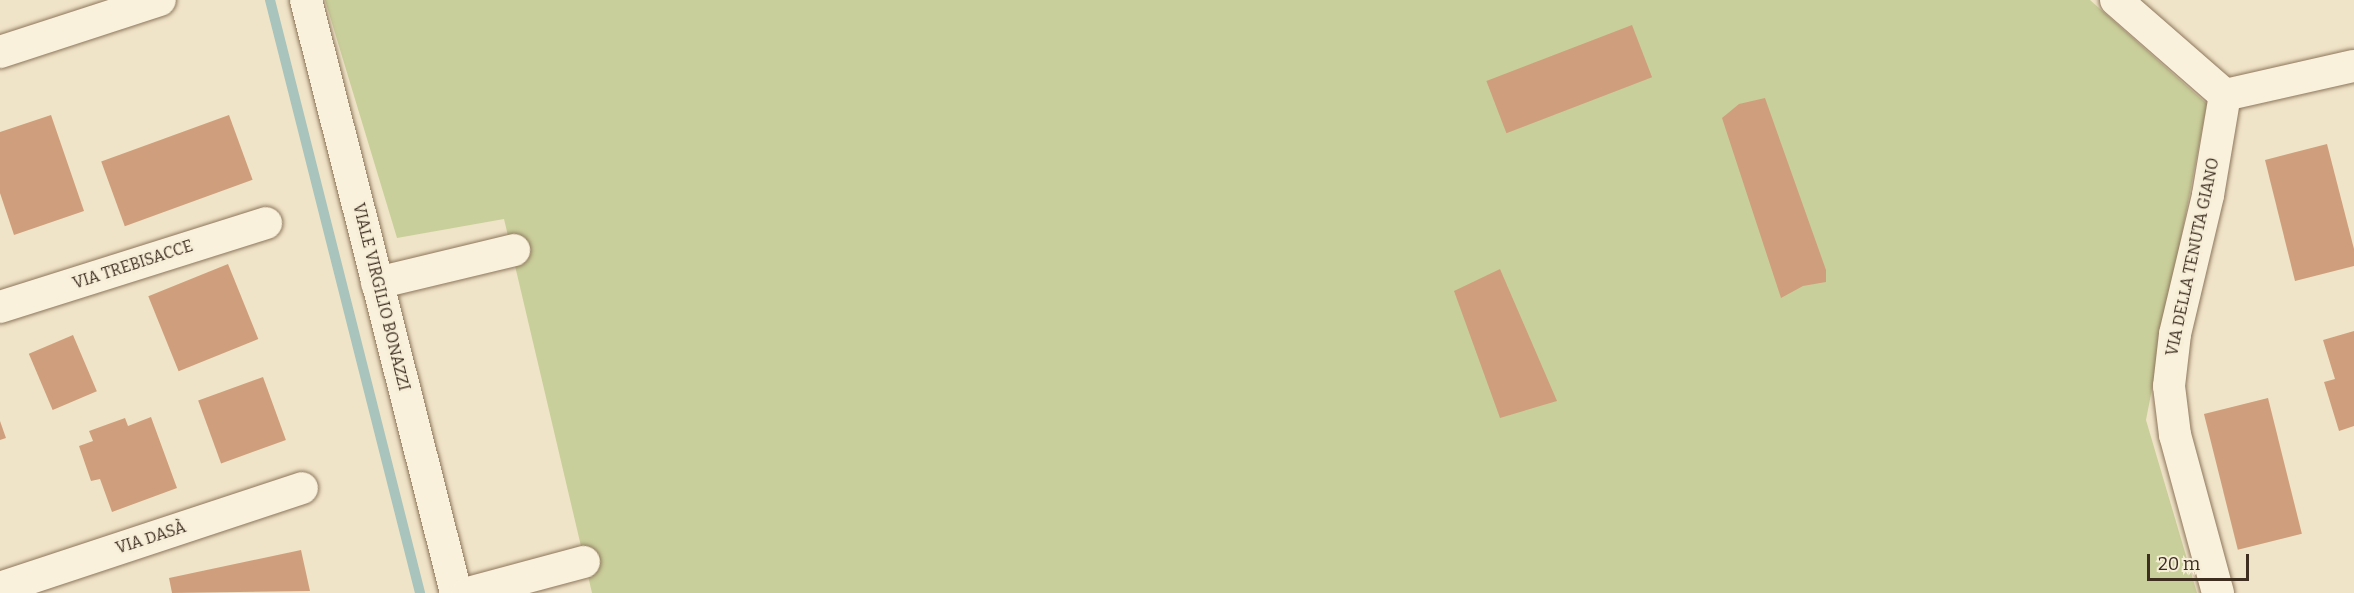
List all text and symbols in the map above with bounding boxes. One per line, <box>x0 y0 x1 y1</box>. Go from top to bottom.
street label: VIA DELLA TENUTA GIANO <box>2163 156 2223 358</box>
street label: VIALE VIRGILIO BONAZZI <box>348 201 414 393</box>
street label: VIA TREBISACCE <box>71 237 195 293</box>
street label: VIA DASÀ <box>113 518 189 558</box>
scale bar <box>2150 542 2252 580</box>
text: 20 m <box>2158 553 2200 575</box>

